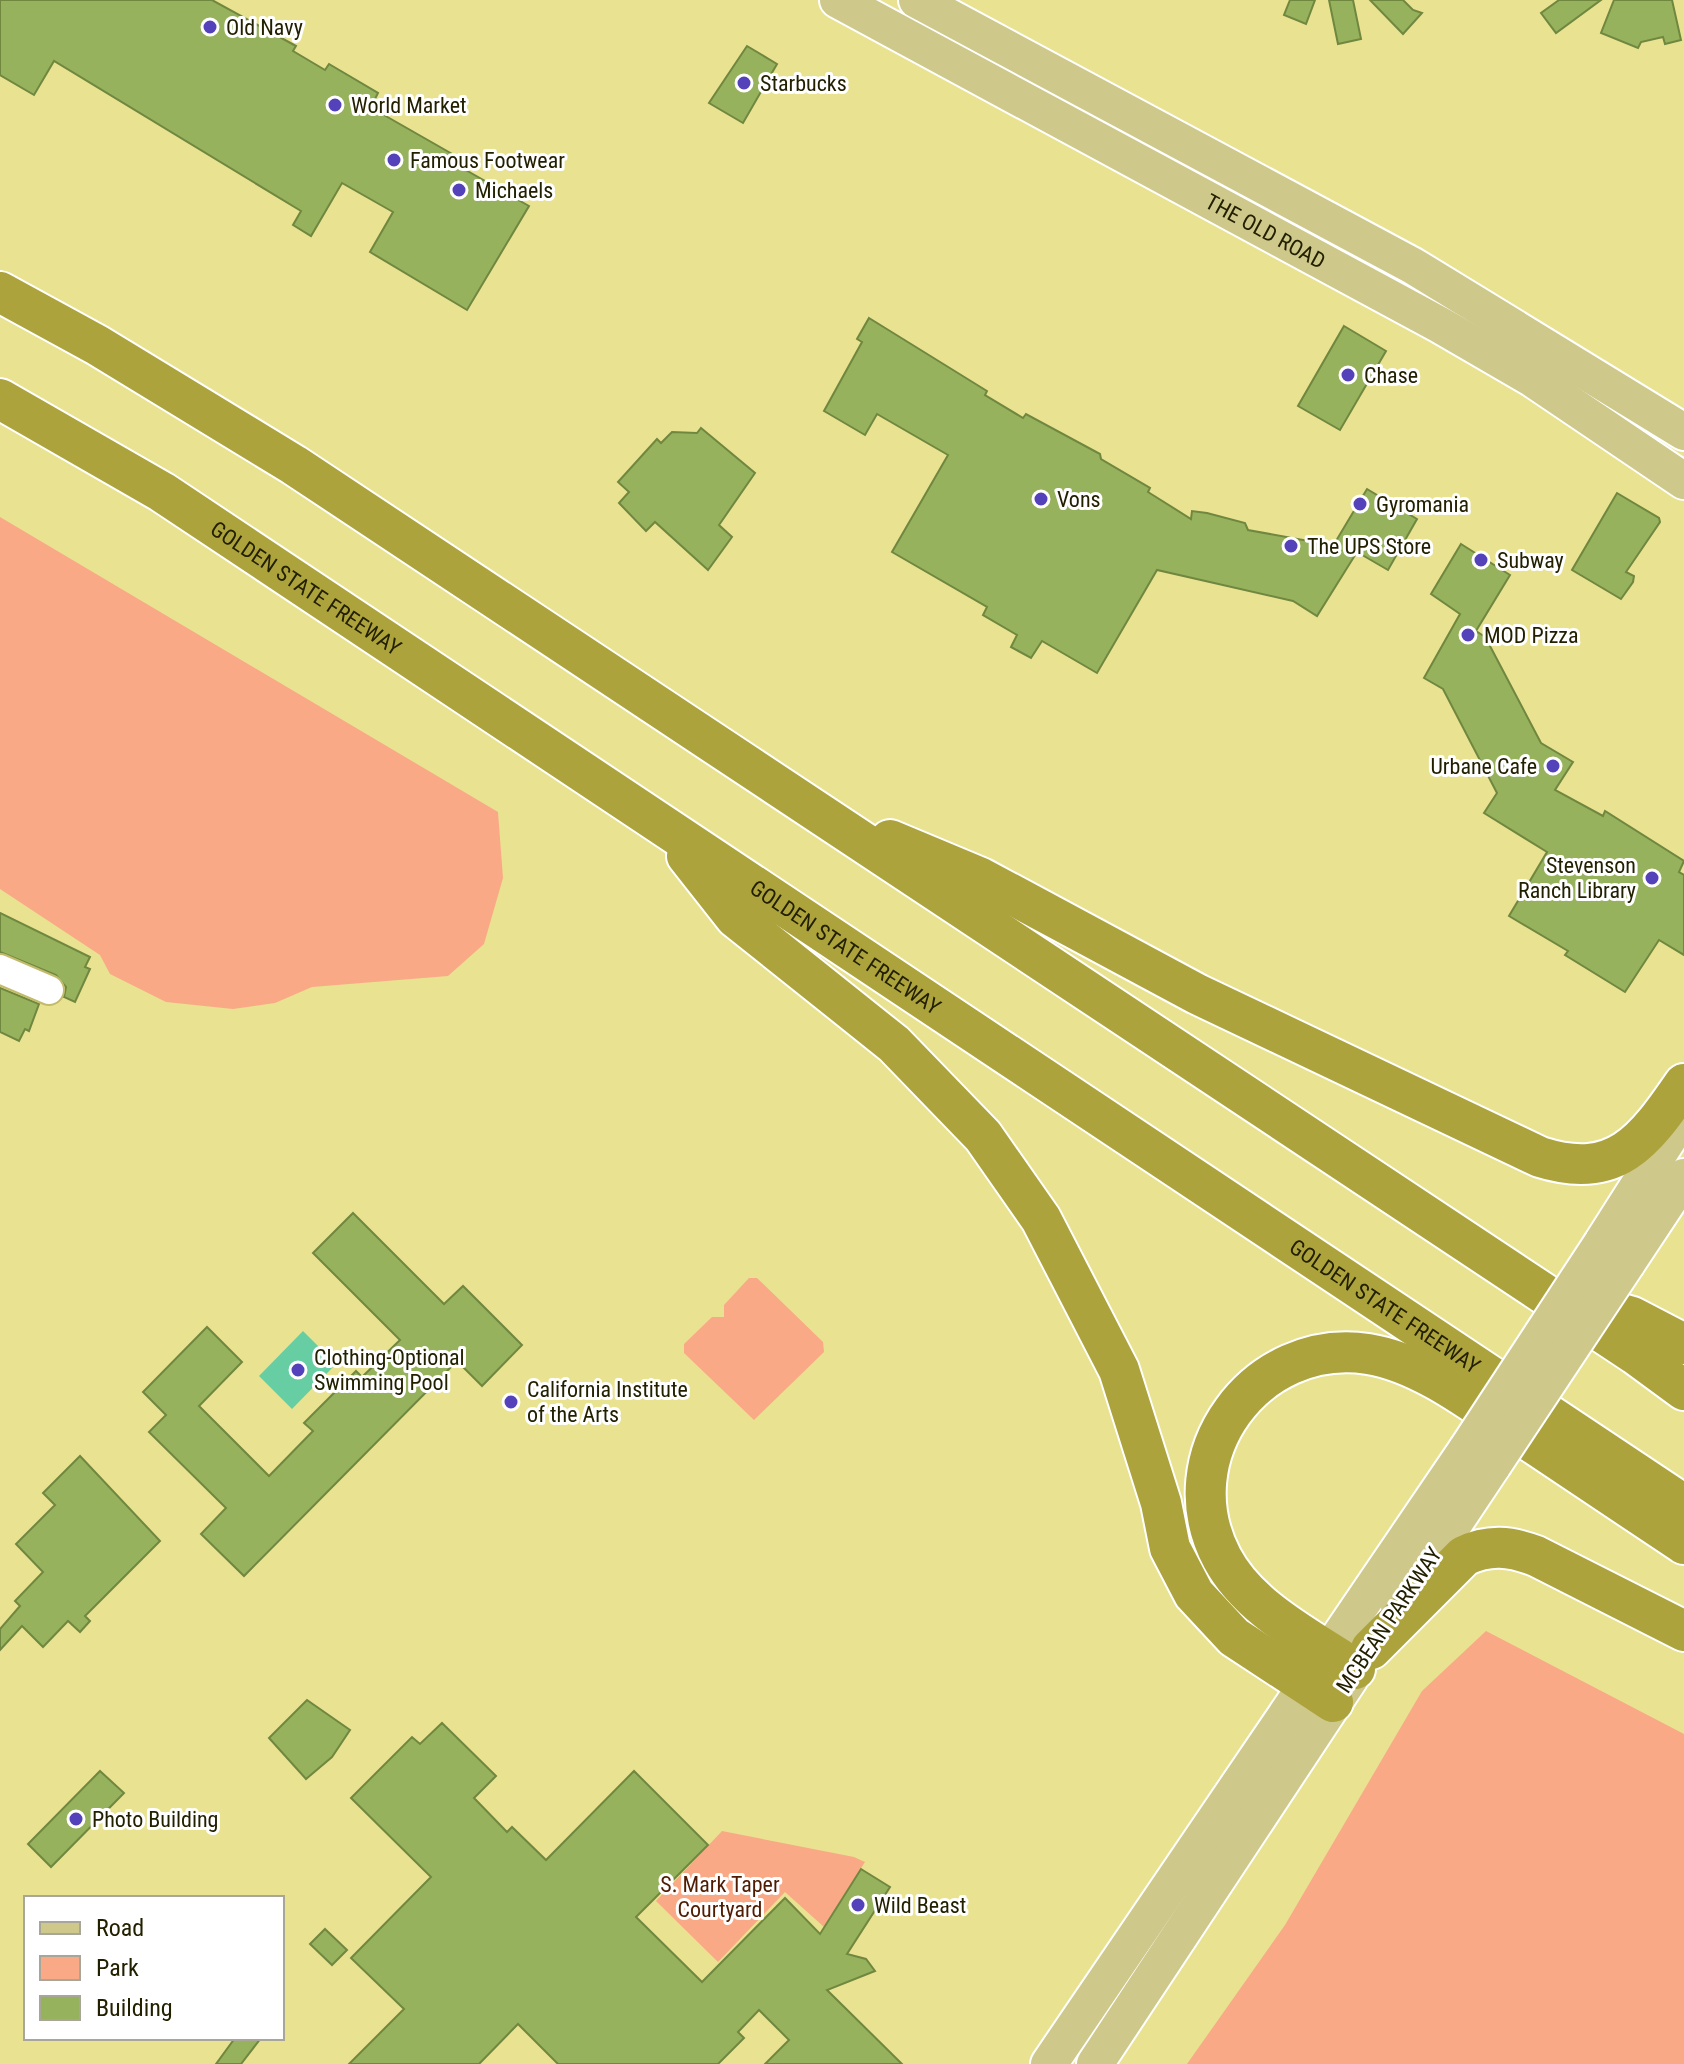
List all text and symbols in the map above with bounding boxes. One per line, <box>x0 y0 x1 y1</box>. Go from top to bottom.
place label: Old Navy <box>226 15 303 40</box>
marker: Old Navy <box>201 18 219 36</box>
place label: Starbucks <box>760 71 847 96</box>
marker: Starbucks <box>735 74 753 92</box>
place label: World Market <box>351 93 467 118</box>
marker: World Market <box>326 96 344 114</box>
place label: Famous Footwear <box>410 148 565 173</box>
marker: Famous Footwear <box>385 151 403 169</box>
place label: Michaels <box>475 178 553 203</box>
marker: Michaels <box>450 181 468 199</box>
street label: THE OLD ROAD <box>1201 188 1330 273</box>
place label: Chase <box>1364 363 1418 388</box>
marker: Chase <box>1339 366 1357 384</box>
place label: Vons <box>1057 487 1101 512</box>
marker: Vons <box>1032 490 1050 508</box>
place label: Gyromania <box>1376 492 1469 517</box>
marker: Gyromania <box>1351 495 1369 513</box>
street label: GOLDEN STATE FREEWAY <box>206 516 406 661</box>
place label: The UPS Store <box>1307 534 1431 559</box>
marker: The UPS Store <box>1282 537 1300 555</box>
place label: Subway <box>1497 548 1564 573</box>
marker: Subway <box>1472 551 1490 569</box>
place label: MOD Pizza <box>1484 623 1579 648</box>
marker: MOD Pizza <box>1459 626 1477 644</box>
place label: Urbane Cafe <box>1431 754 1537 779</box>
marker: Urbane Cafe <box>1544 757 1562 775</box>
place label: Stevenson Ranch Library <box>1518 853 1636 903</box>
marker: Stevenson Ranch Library <box>1643 869 1661 887</box>
street label: GOLDEN STATE FREEWAY <box>746 875 946 1020</box>
street label: GOLDEN STATE FREEWAY <box>1285 1234 1485 1379</box>
place label: Clothing-Optional Swimming Pool <box>314 1345 465 1395</box>
marker: Clothing-Optional Swimming Pool <box>289 1361 307 1379</box>
place label: California Institute of the Arts <box>527 1377 688 1427</box>
marker: California Institute of the Arts <box>502 1393 520 1411</box>
street label: MCBEAN PARKWAY <box>1331 1542 1447 1697</box>
place label: Photo Building <box>92 1807 218 1832</box>
marker: Photo Building <box>67 1810 85 1828</box>
park label: S. Mark Taper Courtyard <box>660 1872 780 1922</box>
place label: Wild Beast <box>874 1893 966 1918</box>
legend <box>24 1896 284 2040</box>
marker: Wild Beast <box>849 1896 867 1914</box>
text: Road <box>96 1914 144 1942</box>
text: Park <box>96 1954 139 1982</box>
text: Building <box>96 1994 173 2022</box>

